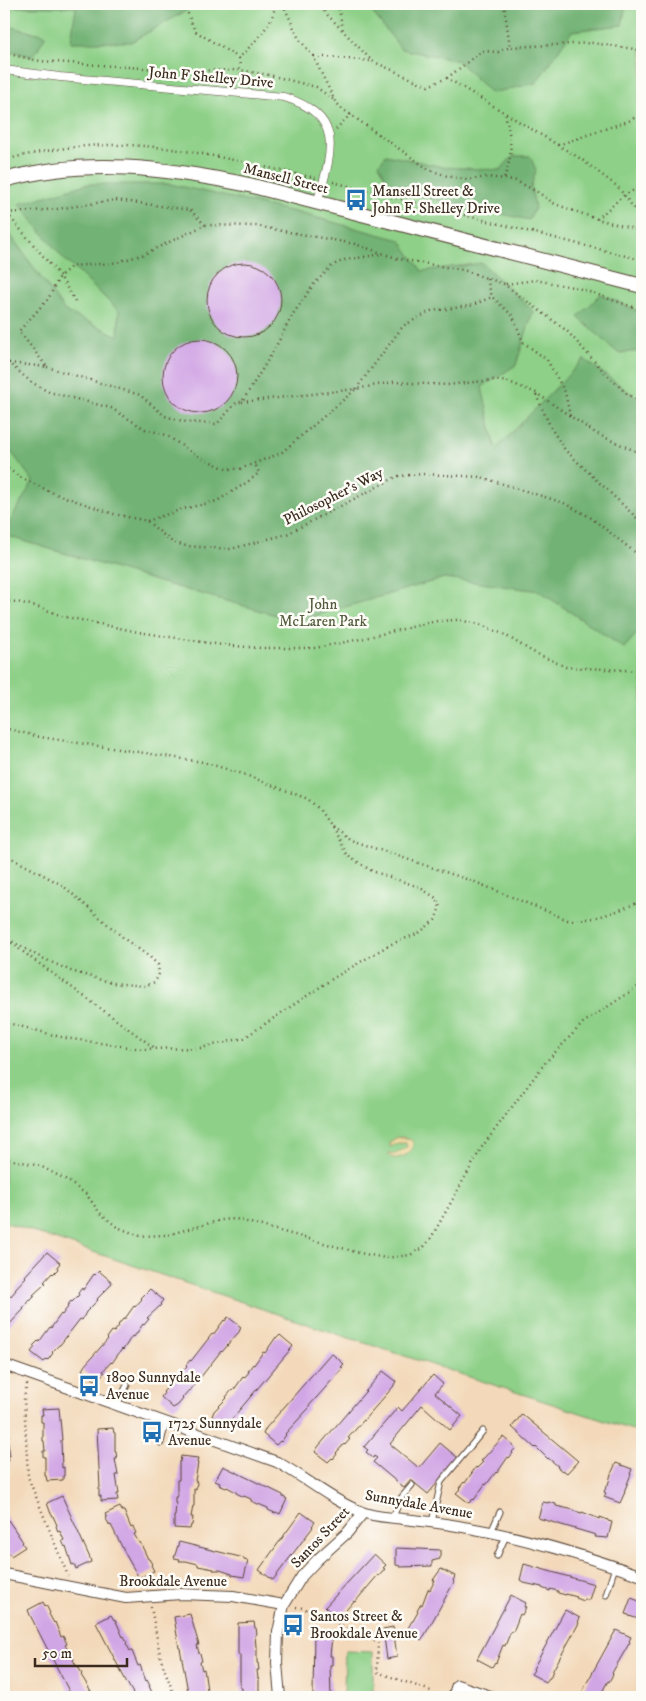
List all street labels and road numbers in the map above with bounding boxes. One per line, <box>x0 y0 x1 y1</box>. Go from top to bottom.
street label: John F Shelley Drive <box>146 62 274 92</box>
street label: Mansell Street <box>241 159 330 198</box>
street label: Philosopher's Way <box>280 463 387 530</box>
street label: Sunnydale Avenue <box>364 1486 474 1523</box>
street label: Santos Street <box>287 1502 354 1572</box>
street label: Brookdale Avenue <box>119 1572 227 1591</box>

